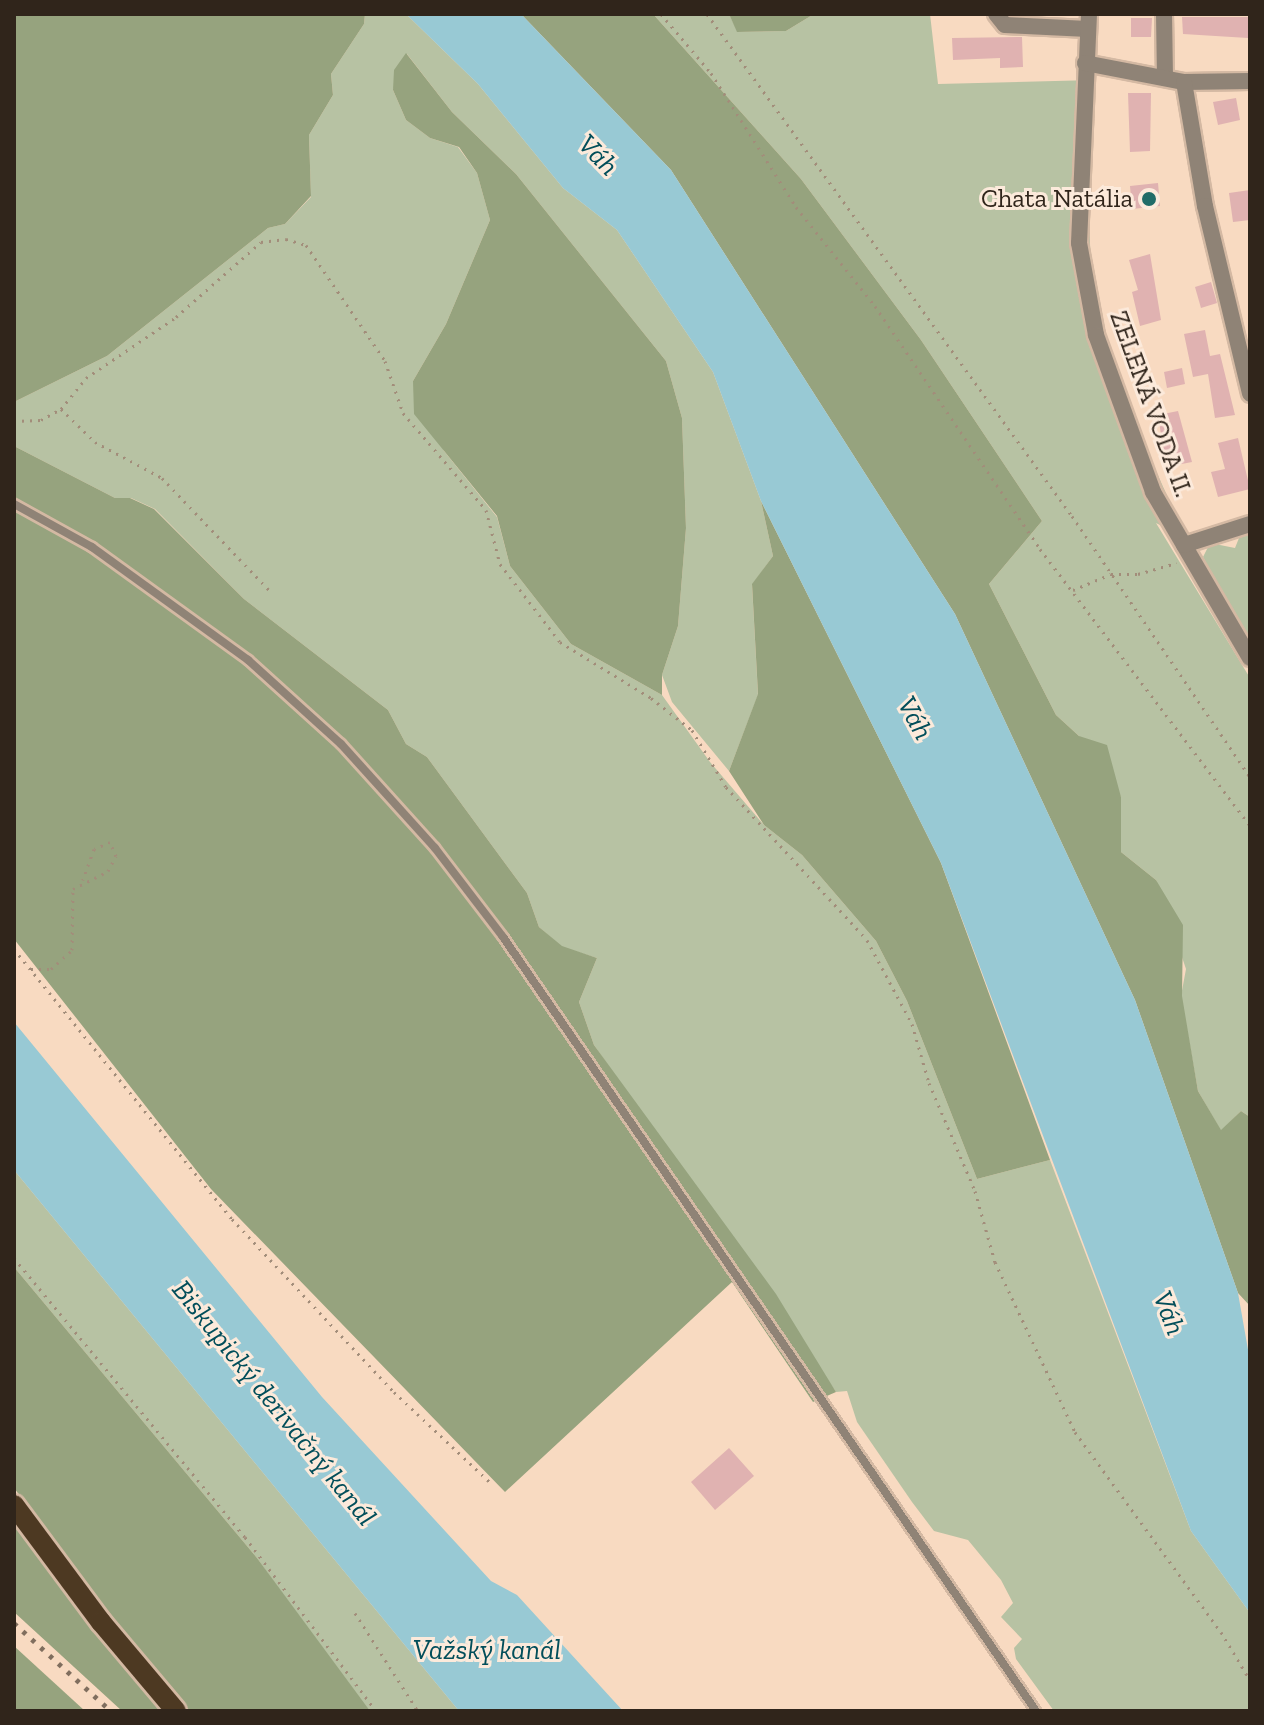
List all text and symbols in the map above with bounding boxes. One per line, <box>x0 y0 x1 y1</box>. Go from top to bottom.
water label: Váh <box>571 127 625 183</box>
place label: Chata Natália <box>981 183 1133 215</box>
marker: Chata Natália <box>1140 190 1158 208</box>
street label: ZELENÁ VODA II. <box>1102 305 1200 503</box>
water label: Váh <box>890 691 940 745</box>
water label: Biskupický derivačný kanál <box>165 1274 383 1532</box>
water label: Váh <box>1145 1286 1193 1340</box>
water label: Važský kanál <box>413 1633 561 1667</box>

